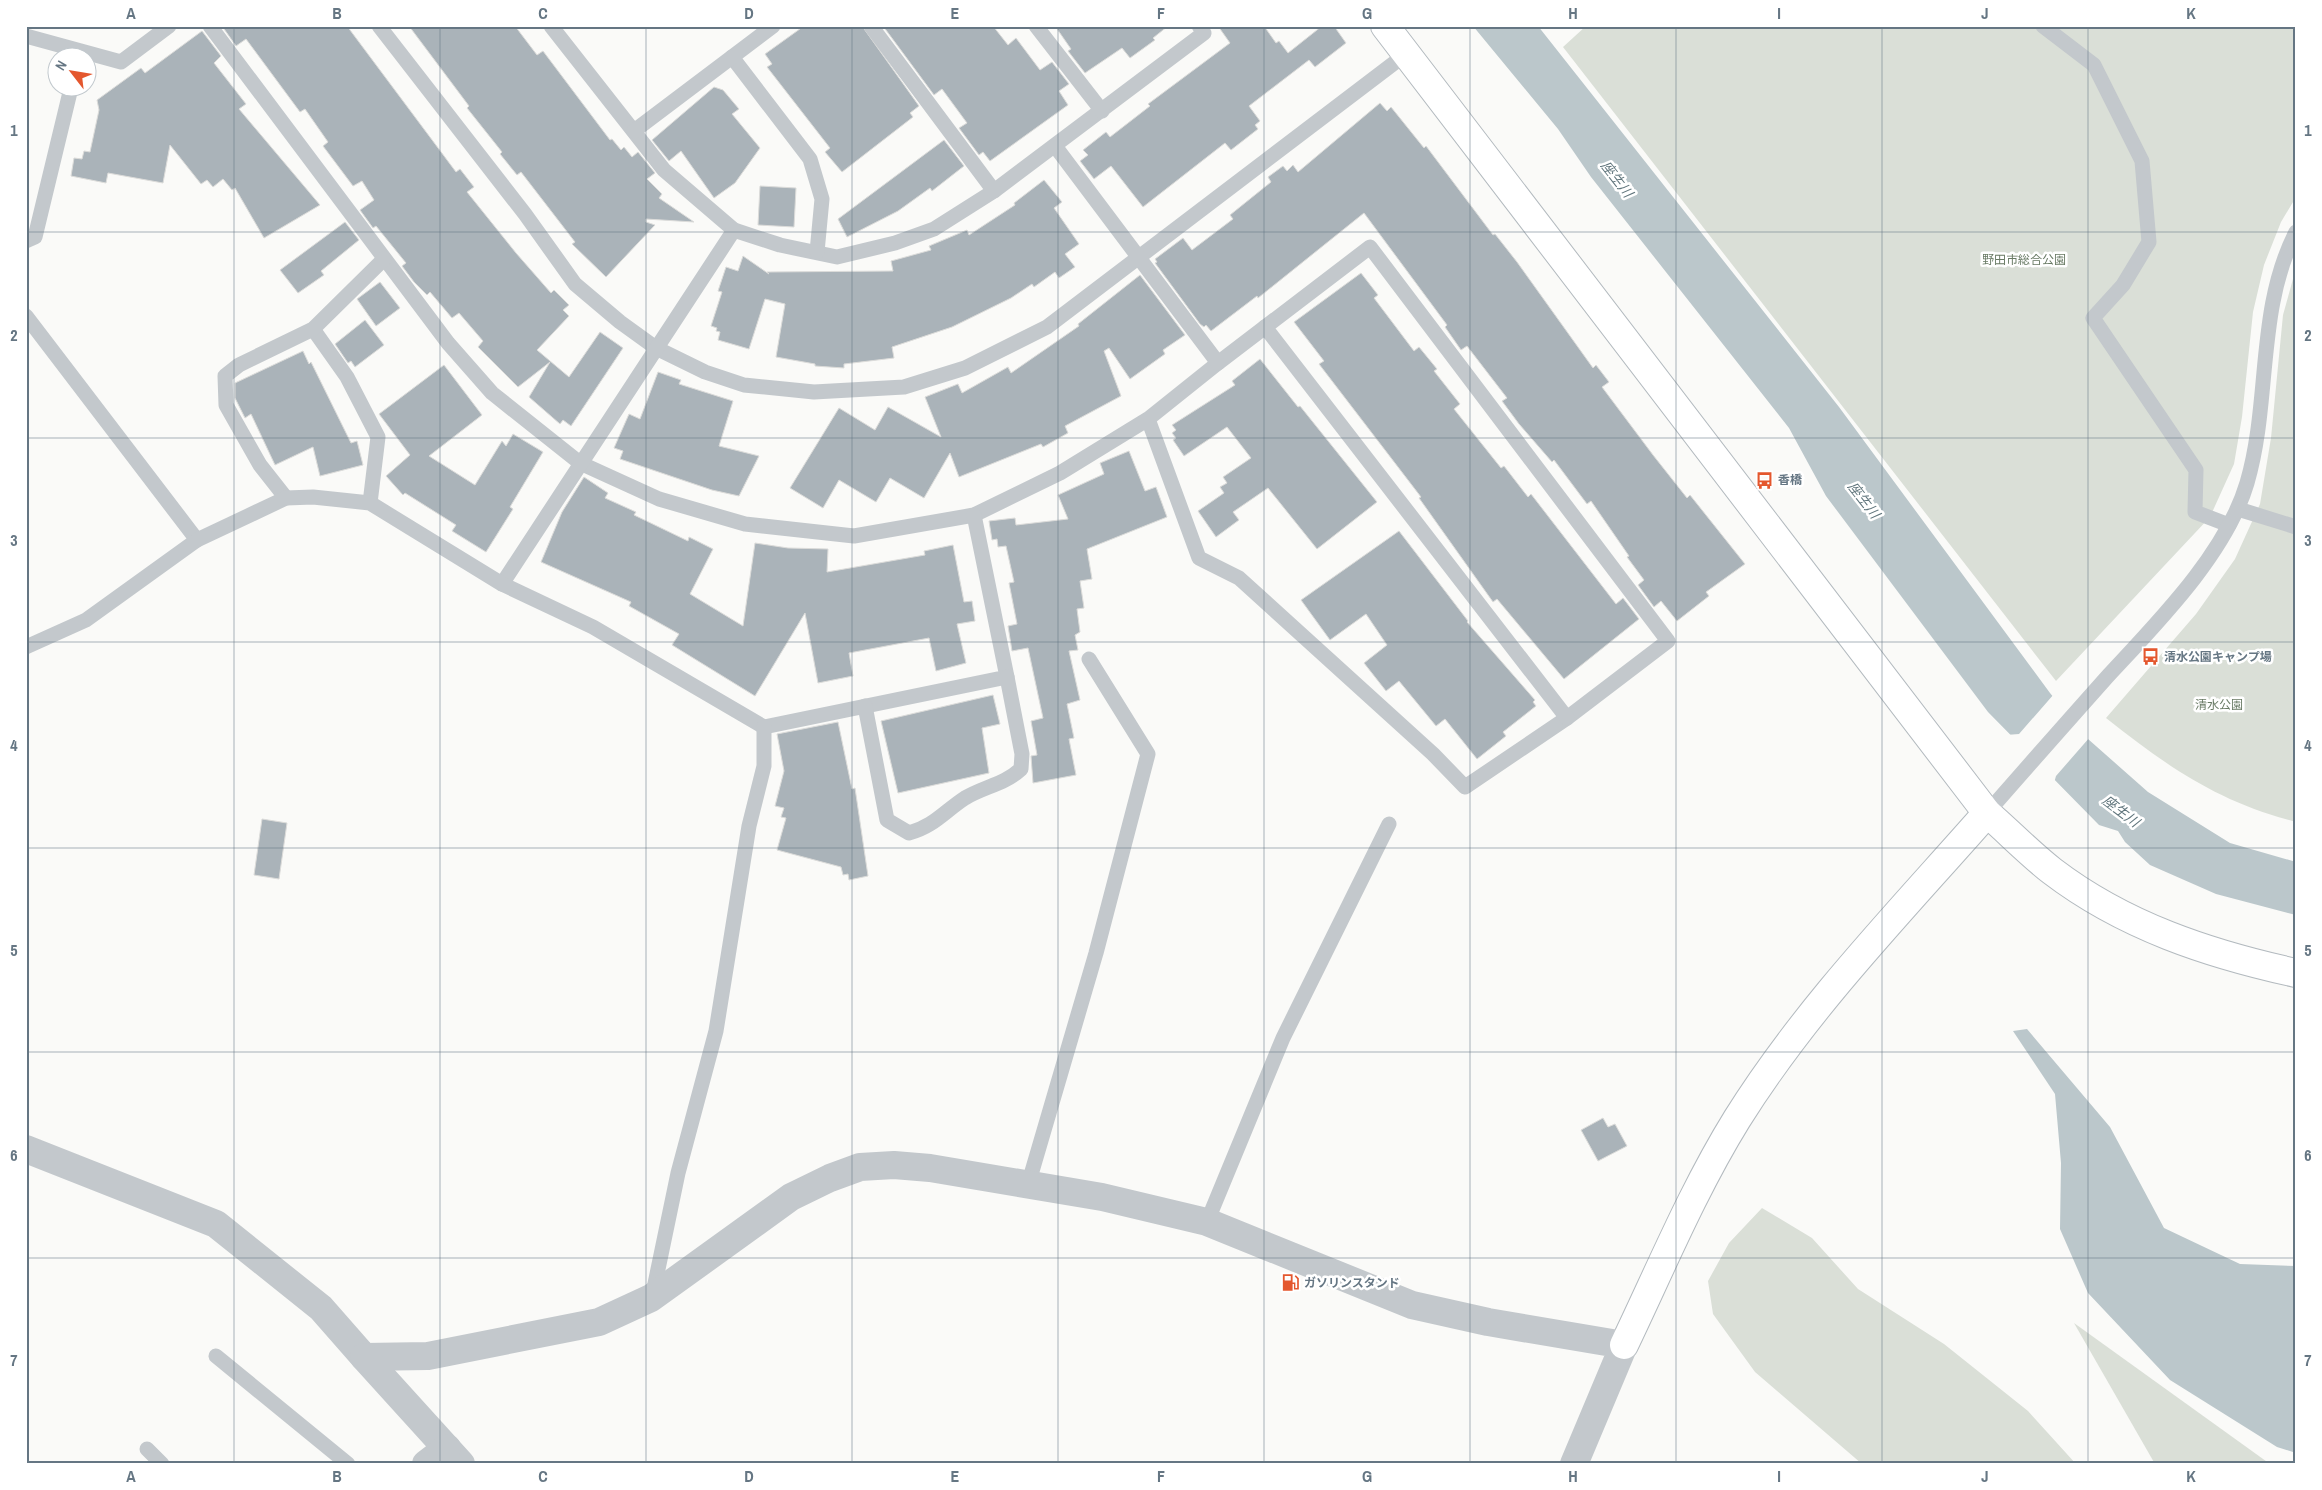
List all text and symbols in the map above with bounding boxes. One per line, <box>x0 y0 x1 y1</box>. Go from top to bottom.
text: A <box>126 2 136 24</box>
text: B <box>332 2 342 24</box>
text: C <box>538 2 548 24</box>
text: D <box>744 2 754 24</box>
text: E <box>951 2 960 24</box>
text: F <box>1157 2 1165 24</box>
text: G <box>1362 2 1372 24</box>
text: H <box>1568 2 1578 24</box>
text: I <box>1777 2 1781 24</box>
text: J <box>1981 2 1989 24</box>
text: K <box>2186 2 2196 24</box>
north arrow <box>48 48 98 98</box>
text: N <box>51 57 71 73</box>
text: 1 <box>10 119 18 141</box>
text: 1 <box>2304 119 2312 141</box>
water label: 座生川 <box>1597 157 1638 203</box>
park label: 野田市総合公園 <box>1982 252 2066 268</box>
text: 2 <box>10 324 18 346</box>
text: 2 <box>2304 324 2312 346</box>
bus stop icon: 香橋 <box>1754 470 1774 490</box>
place label: 香橋 <box>1778 472 1803 488</box>
water label: 座生川 <box>1844 478 1885 524</box>
text: 3 <box>10 529 18 551</box>
text: 3 <box>2304 529 2312 551</box>
bus stop icon: 清水公園キャンプ場 <box>2140 647 2160 667</box>
place label: 清水公園キャンプ場 <box>2164 649 2272 665</box>
park label: 清水公園 <box>2195 697 2243 713</box>
text: 4 <box>10 734 18 756</box>
text: 4 <box>2304 734 2312 756</box>
water label: 座生川 <box>2099 791 2145 832</box>
text: 5 <box>10 939 18 961</box>
text: 5 <box>2304 939 2312 961</box>
text: 6 <box>10 1144 18 1166</box>
text: 6 <box>2304 1144 2312 1166</box>
fuel station icon: ガソリンスタンド <box>1280 1273 1300 1293</box>
place label: ガソリンスタンド <box>1304 1275 1400 1291</box>
text: 7 <box>10 1349 18 1371</box>
text: 7 <box>2304 1349 2312 1371</box>
text: A <box>126 1465 136 1487</box>
text: B <box>332 1465 342 1487</box>
text: C <box>538 1465 548 1487</box>
text: D <box>744 1465 754 1487</box>
text: E <box>951 1465 960 1487</box>
text: F <box>1157 1465 1165 1487</box>
text: G <box>1362 1465 1372 1487</box>
text: H <box>1568 1465 1578 1487</box>
text: I <box>1777 1465 1781 1487</box>
text: J <box>1981 1465 1989 1487</box>
text: K <box>2186 1465 2196 1487</box>

